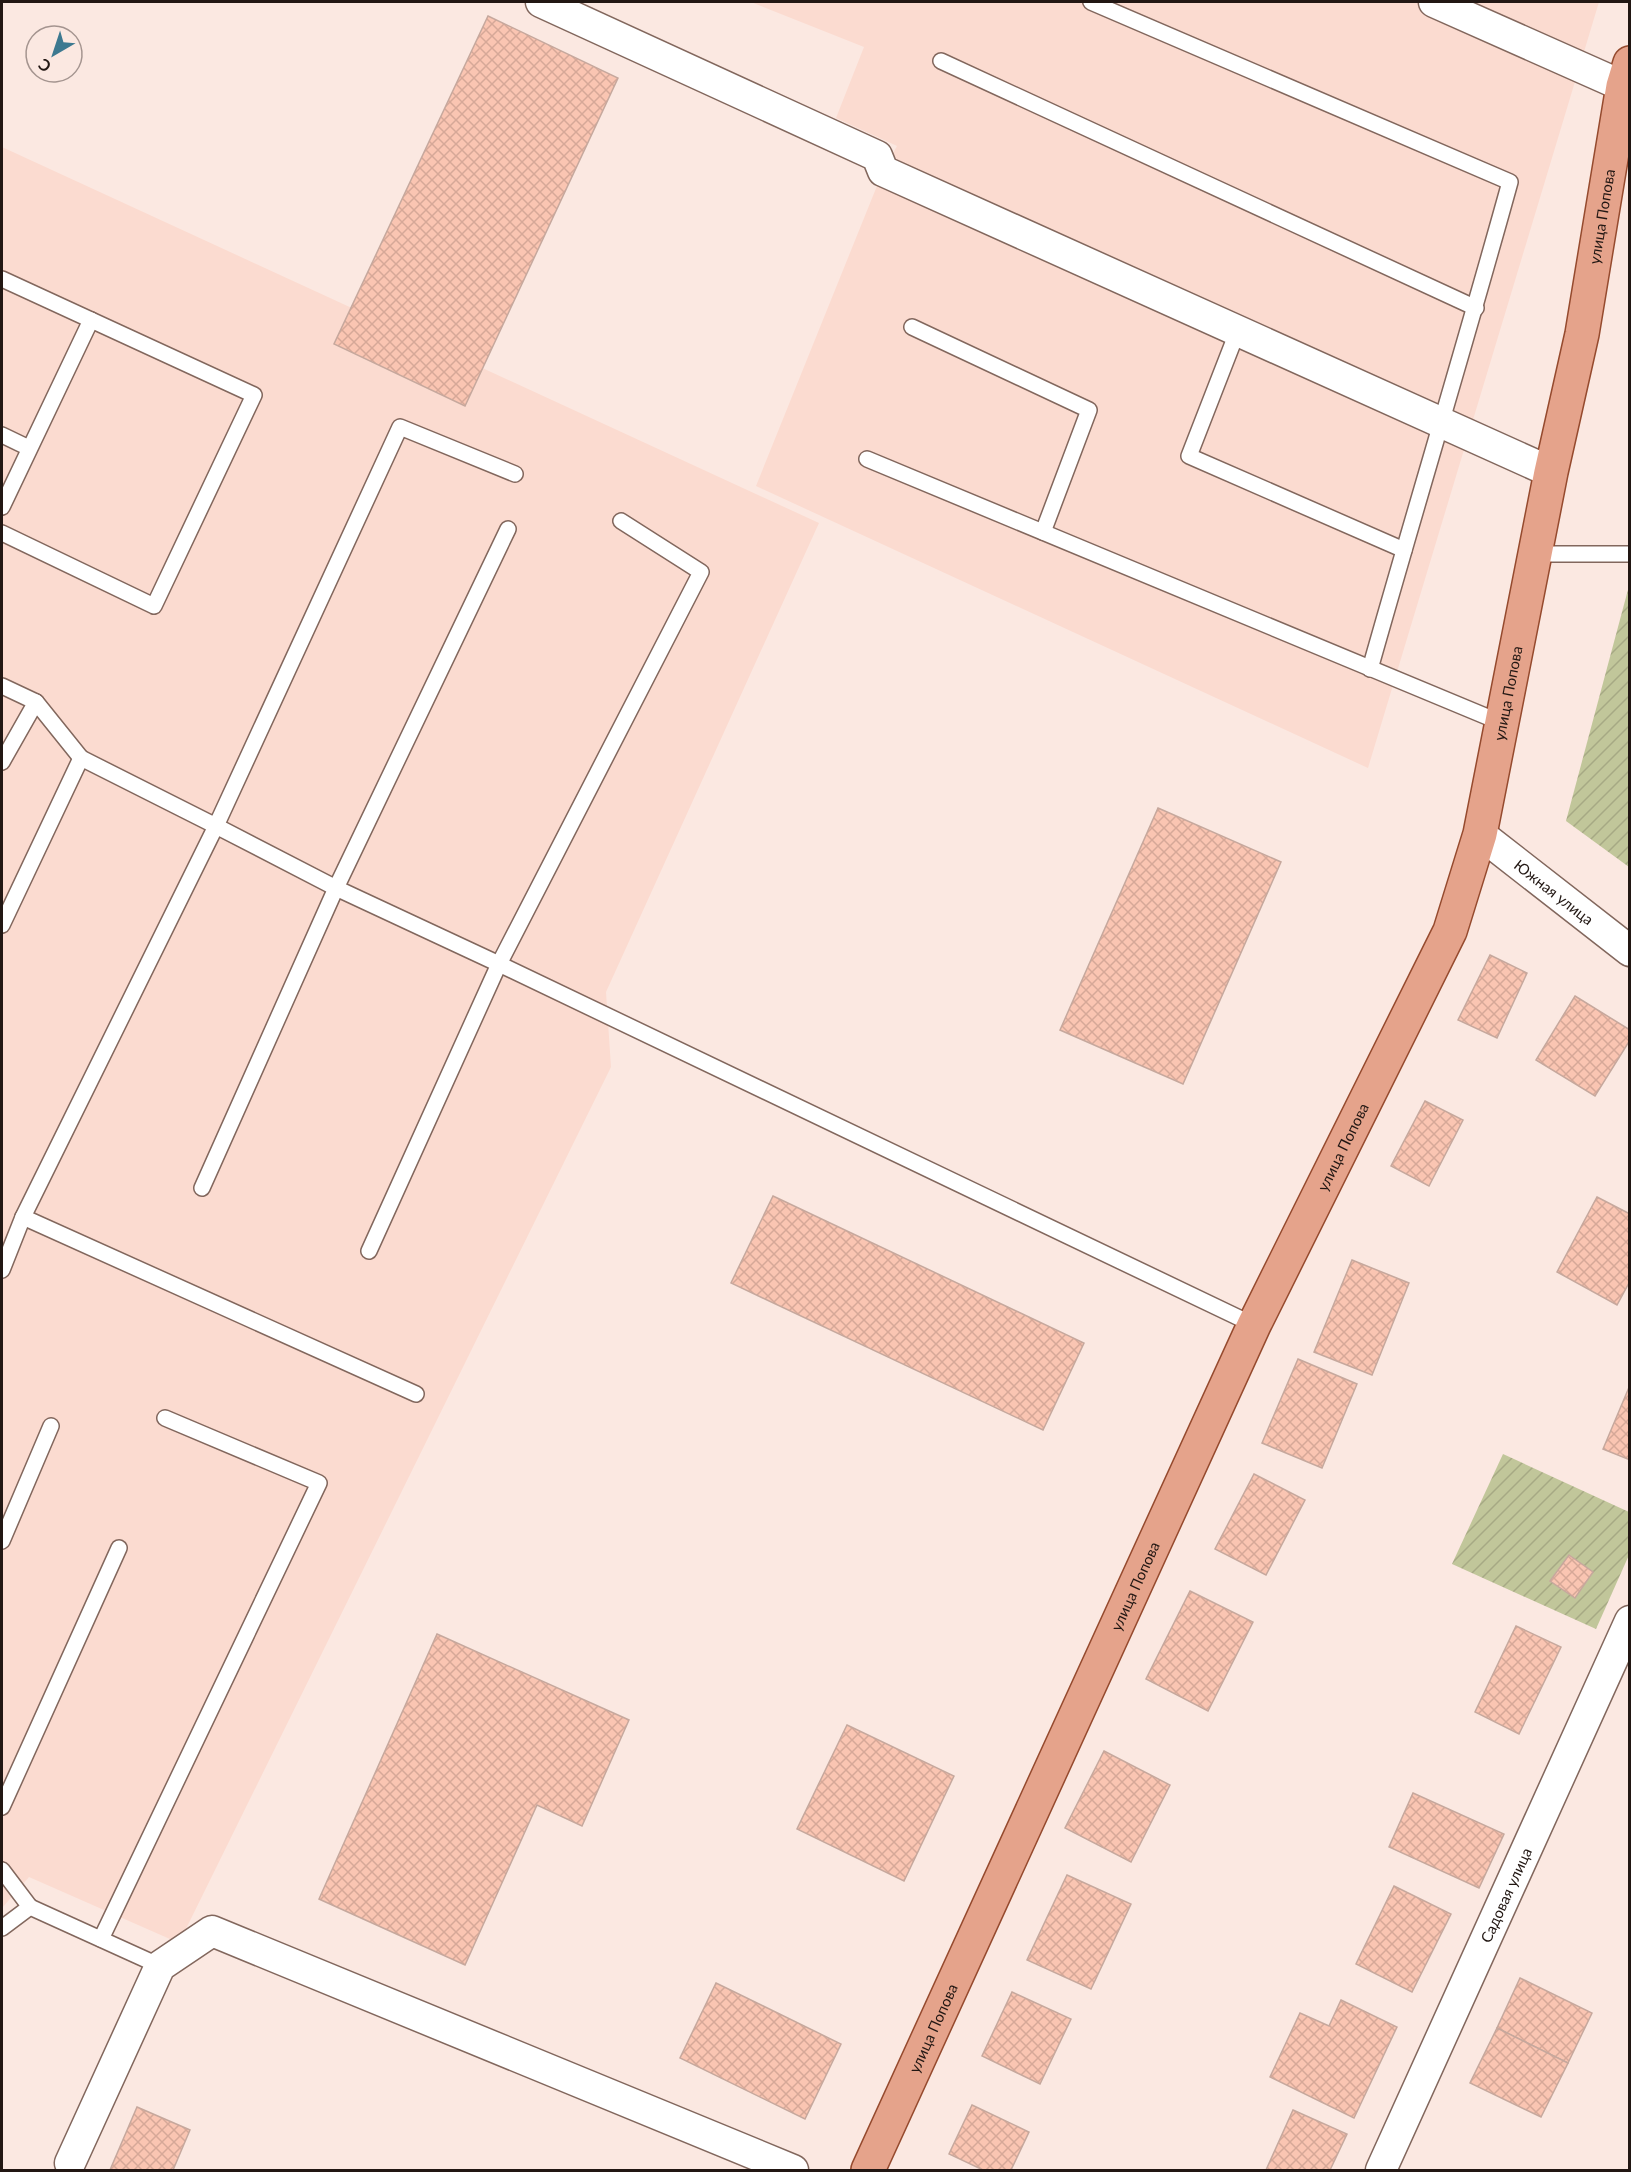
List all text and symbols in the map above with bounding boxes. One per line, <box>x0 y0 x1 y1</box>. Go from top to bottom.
north arrow <box>24 24 84 84</box>
text: С <box>34 55 54 77</box>
street label: улица Попова <box>1585 168 1618 265</box>
street label: улица Попова <box>1490 644 1526 742</box>
street label: Южная улица <box>1511 855 1597 928</box>
street label: улица Попова <box>1313 1100 1372 1194</box>
street label: улица Попова <box>1107 1539 1163 1633</box>
street label: Садовая улица <box>1476 1845 1535 1945</box>
street label: улица Попова <box>905 1981 961 2076</box>

